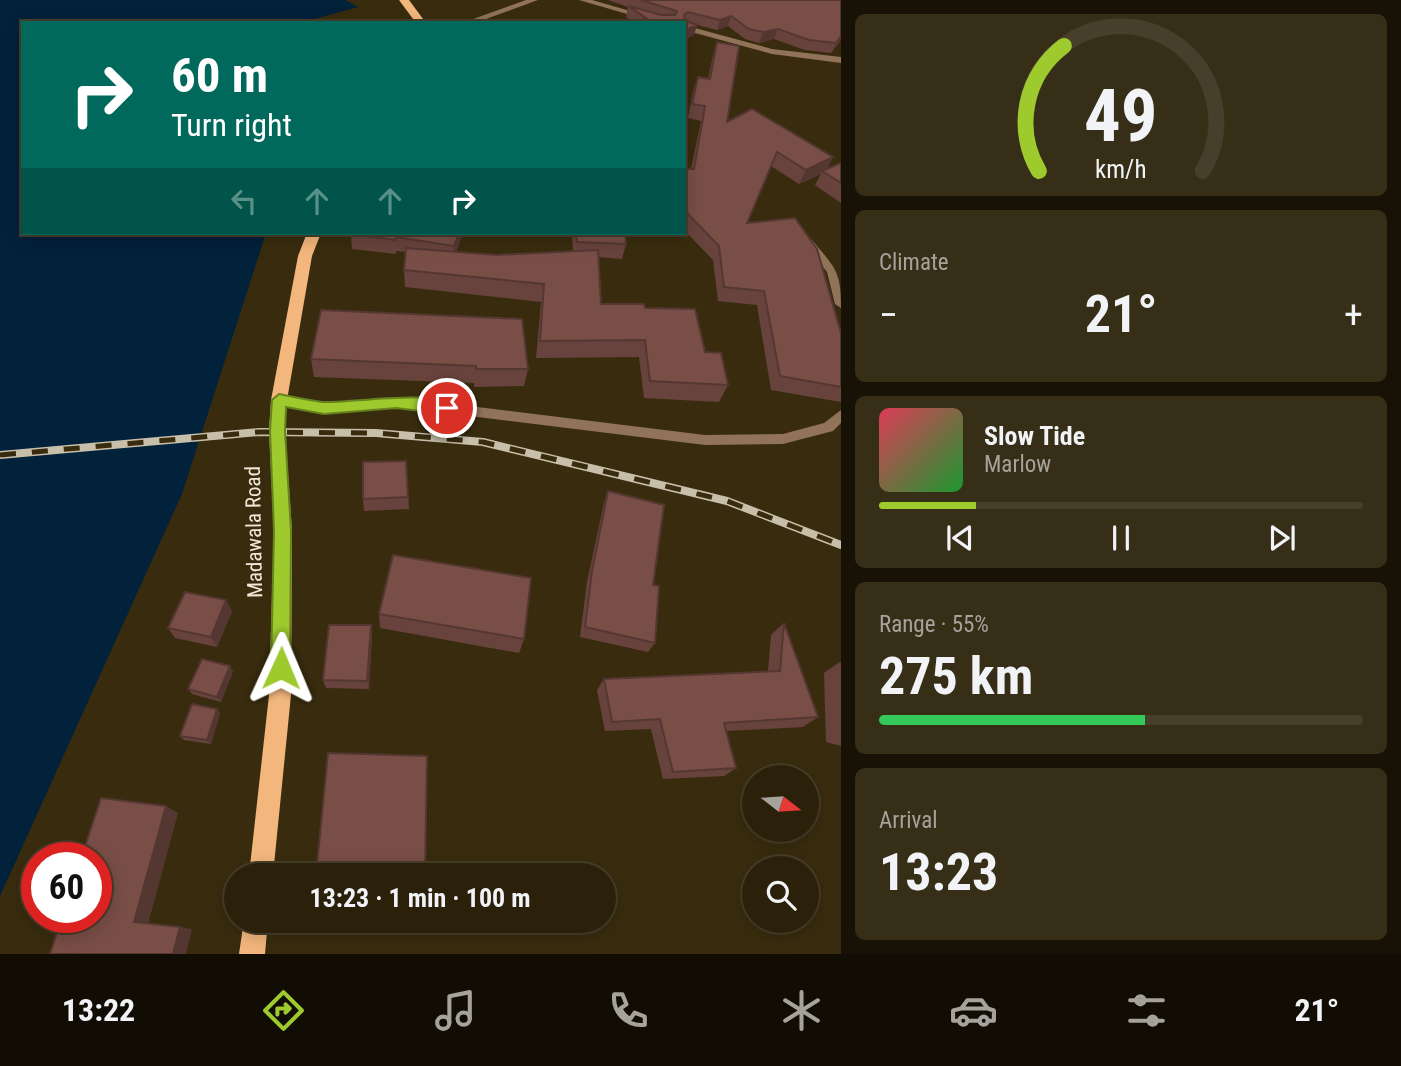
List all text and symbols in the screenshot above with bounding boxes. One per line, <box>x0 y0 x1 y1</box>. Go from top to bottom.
text: 60 m <box>171 47 268 104</box>
icon: right <box>56 49 147 140</box>
text: 49 <box>1084 73 1158 159</box>
text: Turn right <box>171 106 292 144</box>
text: km/h <box>1095 155 1147 184</box>
icon: left <box>225 182 263 220</box>
icon: ahead <box>298 182 336 220</box>
icon: ahead <box>371 182 409 220</box>
icon: right <box>444 182 482 220</box>
text: Climate <box>879 249 949 276</box>
text: 21° <box>1085 284 1157 345</box>
text: − <box>879 293 898 337</box>
text: + <box>1344 293 1363 337</box>
pin <box>417 378 477 438</box>
icon: arrive <box>428 389 466 427</box>
text: Slow Tide <box>984 421 1085 451</box>
text: Marlow <box>984 451 1051 478</box>
street label: Madawala Road <box>241 466 267 598</box>
icon: previous <box>941 519 979 557</box>
icon: pause <box>1102 519 1140 557</box>
icon: next <box>1263 519 1301 557</box>
text: Range · 55% <box>879 611 989 638</box>
position arrow <box>244 631 318 705</box>
text: 275 km <box>879 646 1033 707</box>
north arrow <box>742 765 819 842</box>
map controls <box>742 765 819 933</box>
text: Arrival <box>879 807 938 834</box>
speed limit sign: 60 <box>21 842 112 933</box>
text: 13:23 <box>879 842 998 903</box>
button: search <box>742 856 819 933</box>
text: 13:23 · 1 min · 100 m <box>310 883 530 913</box>
icon: directions <box>259 986 308 1035</box>
icon: music <box>431 986 480 1035</box>
icon: phone <box>604 986 653 1035</box>
icon: climate <box>777 986 826 1035</box>
icon: car <box>949 986 998 1035</box>
icon: filters <box>1122 986 1171 1035</box>
text: 13:22 <box>62 991 135 1029</box>
text: 21° <box>1294 991 1339 1029</box>

